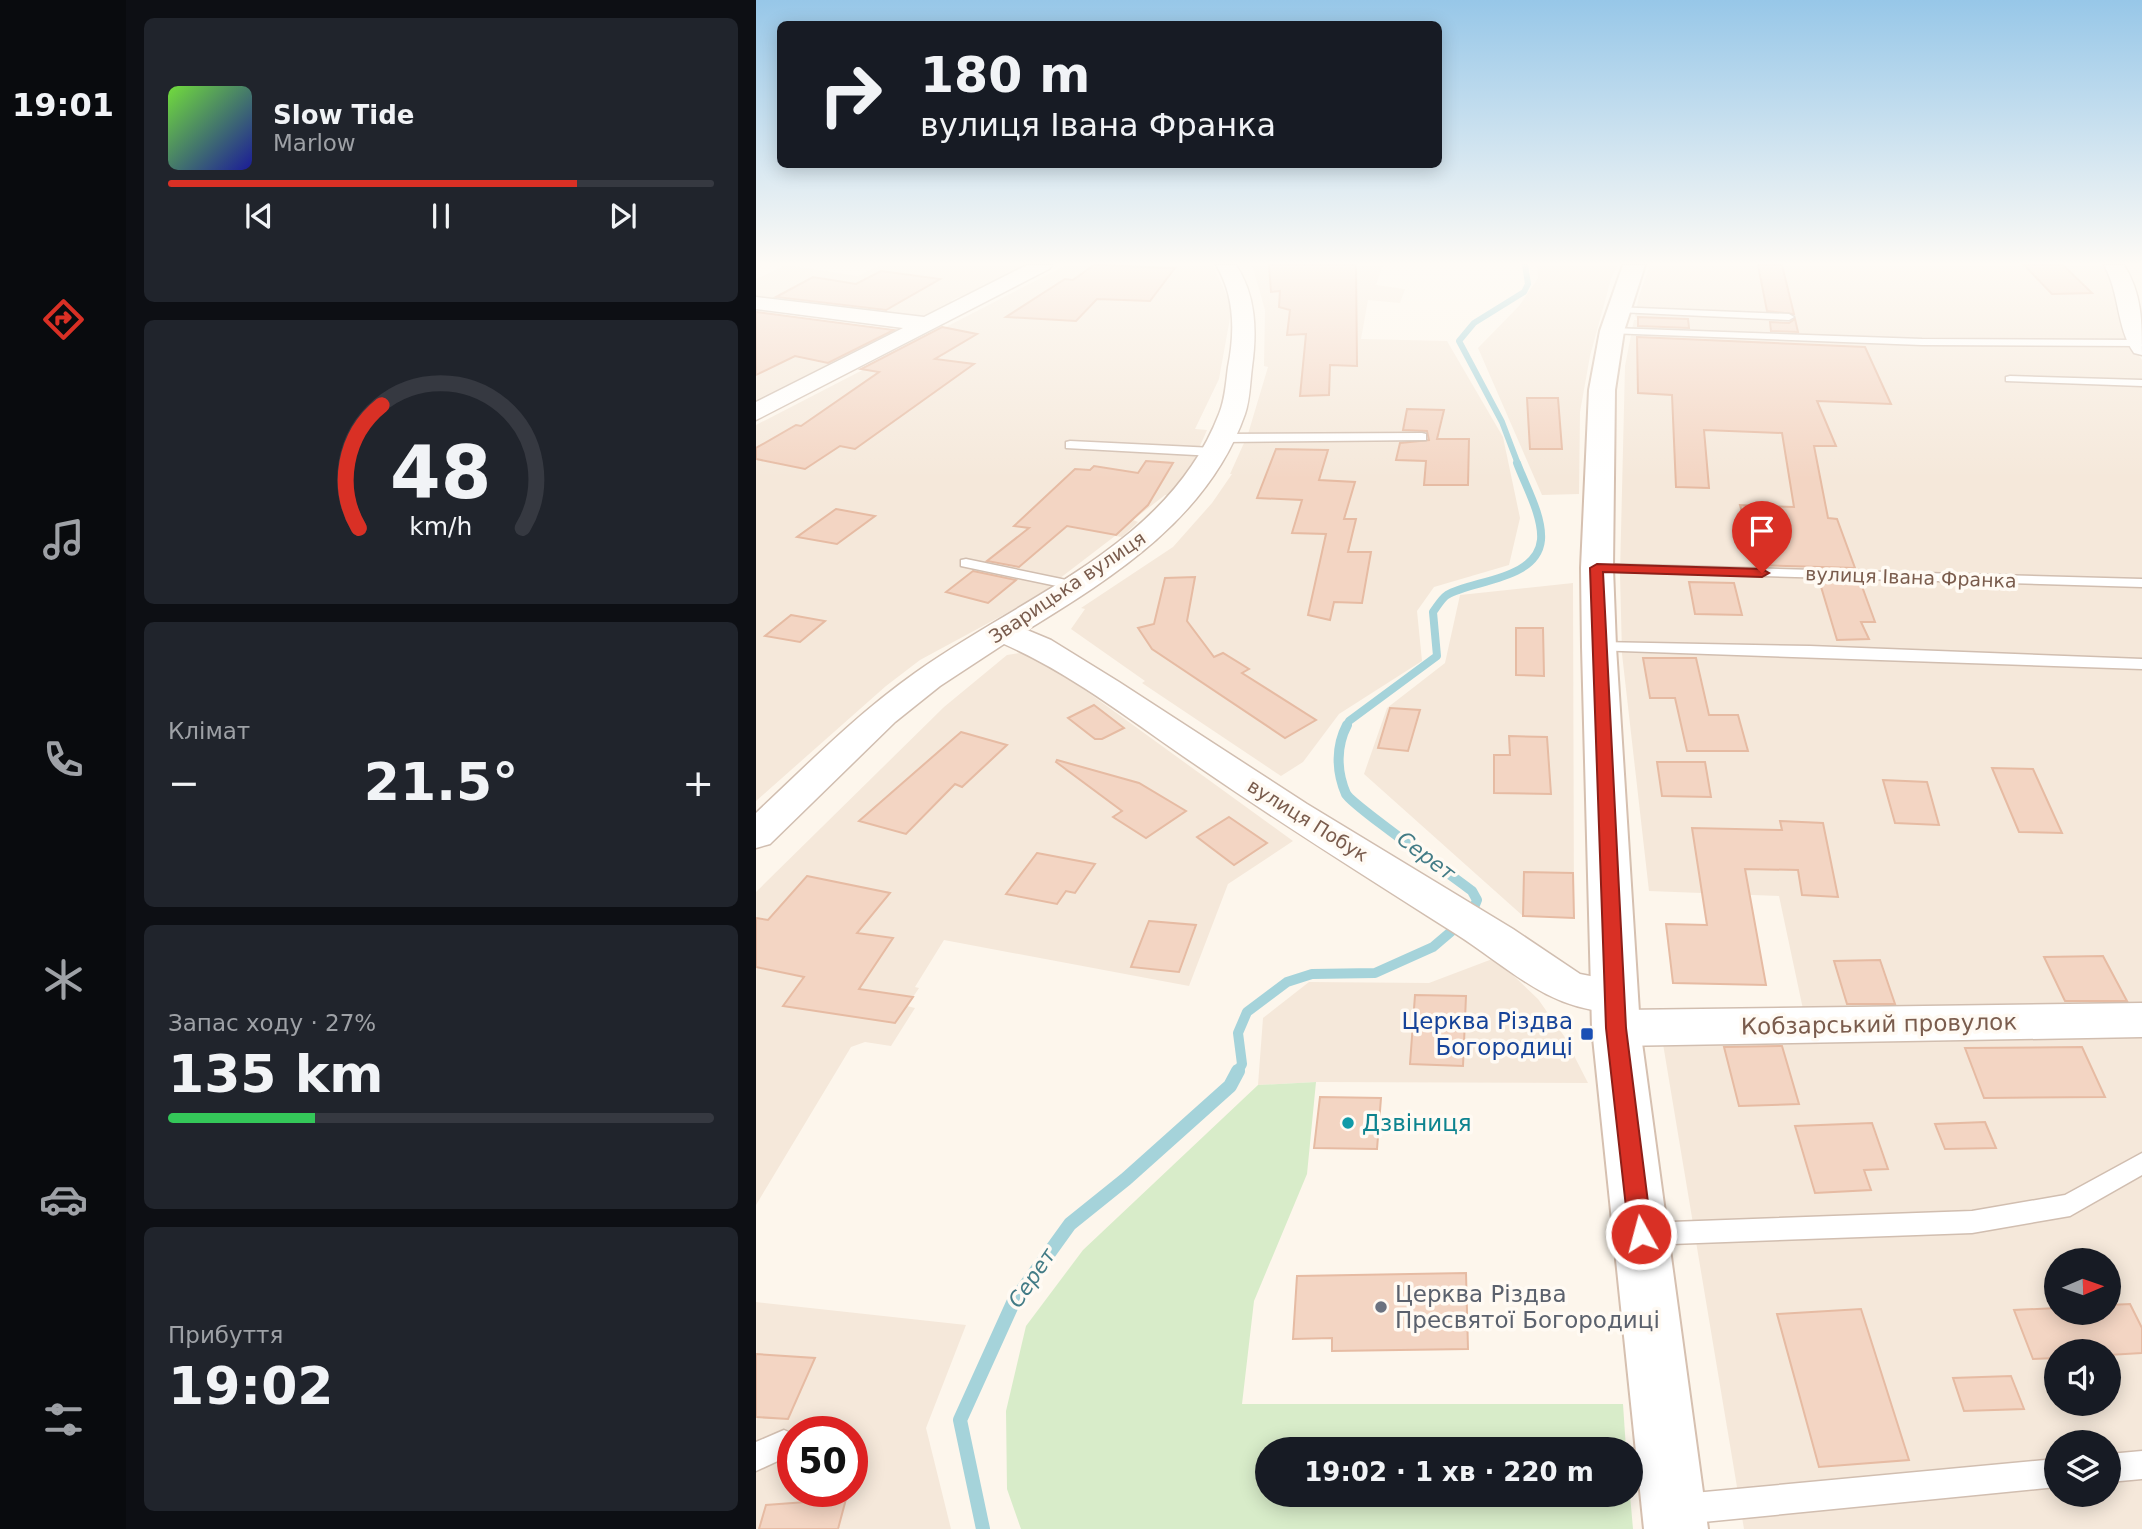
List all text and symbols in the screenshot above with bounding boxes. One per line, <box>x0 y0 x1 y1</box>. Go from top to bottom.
text: 180 m <box>920 47 1090 104</box>
icon: right <box>805 49 896 140</box>
text: 19:01 <box>12 86 114 124</box>
text: Slow Tide <box>273 100 414 130</box>
text: вулиця Івана Франка <box>920 106 1276 144</box>
text: Marlow <box>273 130 356 156</box>
icon: previous <box>240 197 278 235</box>
icon: pause <box>422 197 460 235</box>
icon: next <box>604 197 642 235</box>
icon: directions <box>39 295 88 344</box>
text: 48 <box>390 431 492 516</box>
pin <box>1732 501 1792 573</box>
text: km/h <box>409 512 473 541</box>
icon: arrive <box>1743 512 1781 550</box>
icon: music <box>39 515 88 564</box>
street label: Зварицька вулиця <box>985 526 1149 648</box>
street label: вулиця Івана Франка <box>1805 562 2017 592</box>
text: Клімат <box>168 718 250 744</box>
icon: phone <box>39 735 88 784</box>
text: 21.5° <box>364 752 518 812</box>
text: − <box>168 761 200 805</box>
text: + <box>682 761 714 805</box>
street label: вулиця Побук <box>1244 774 1372 866</box>
water label: Серет <box>1392 827 1460 886</box>
icon: climate <box>39 955 88 1004</box>
place label: Церква Різдва Богородиці <box>1401 1008 1573 1060</box>
street label: Кобзарський провулок <box>1741 1009 2017 1039</box>
text: Запас ходу · 27% <box>168 1010 376 1036</box>
marker: Церква Різдва Богородиці <box>1579 1026 1595 1042</box>
text: 135 km <box>168 1044 383 1104</box>
place label: Дзвіниця <box>1362 1110 1472 1136</box>
marker: Дзвіниця <box>1340 1115 1356 1131</box>
icon: car <box>39 1175 88 1224</box>
position arrow <box>1604 1197 1678 1271</box>
water label: Серет <box>1004 1243 1061 1312</box>
north arrow <box>2044 1248 2121 1325</box>
map controls <box>2044 1248 2121 1507</box>
place label: Церква Різдва Пресвятої Богородиці <box>1395 1281 1660 1333</box>
marker: Церква Різдва Пресвятої Богородиці <box>1373 1299 1389 1315</box>
text: Прибуття <box>168 1322 283 1348</box>
button: sound <box>2044 1339 2121 1416</box>
text: 19:02 <box>168 1356 334 1416</box>
icon: filters <box>39 1395 88 1444</box>
speed limit sign: 50 <box>777 1416 868 1507</box>
button: layers <box>2044 1430 2121 1507</box>
text: 19:02 · 1 хв · 220 m <box>1304 1457 1594 1487</box>

